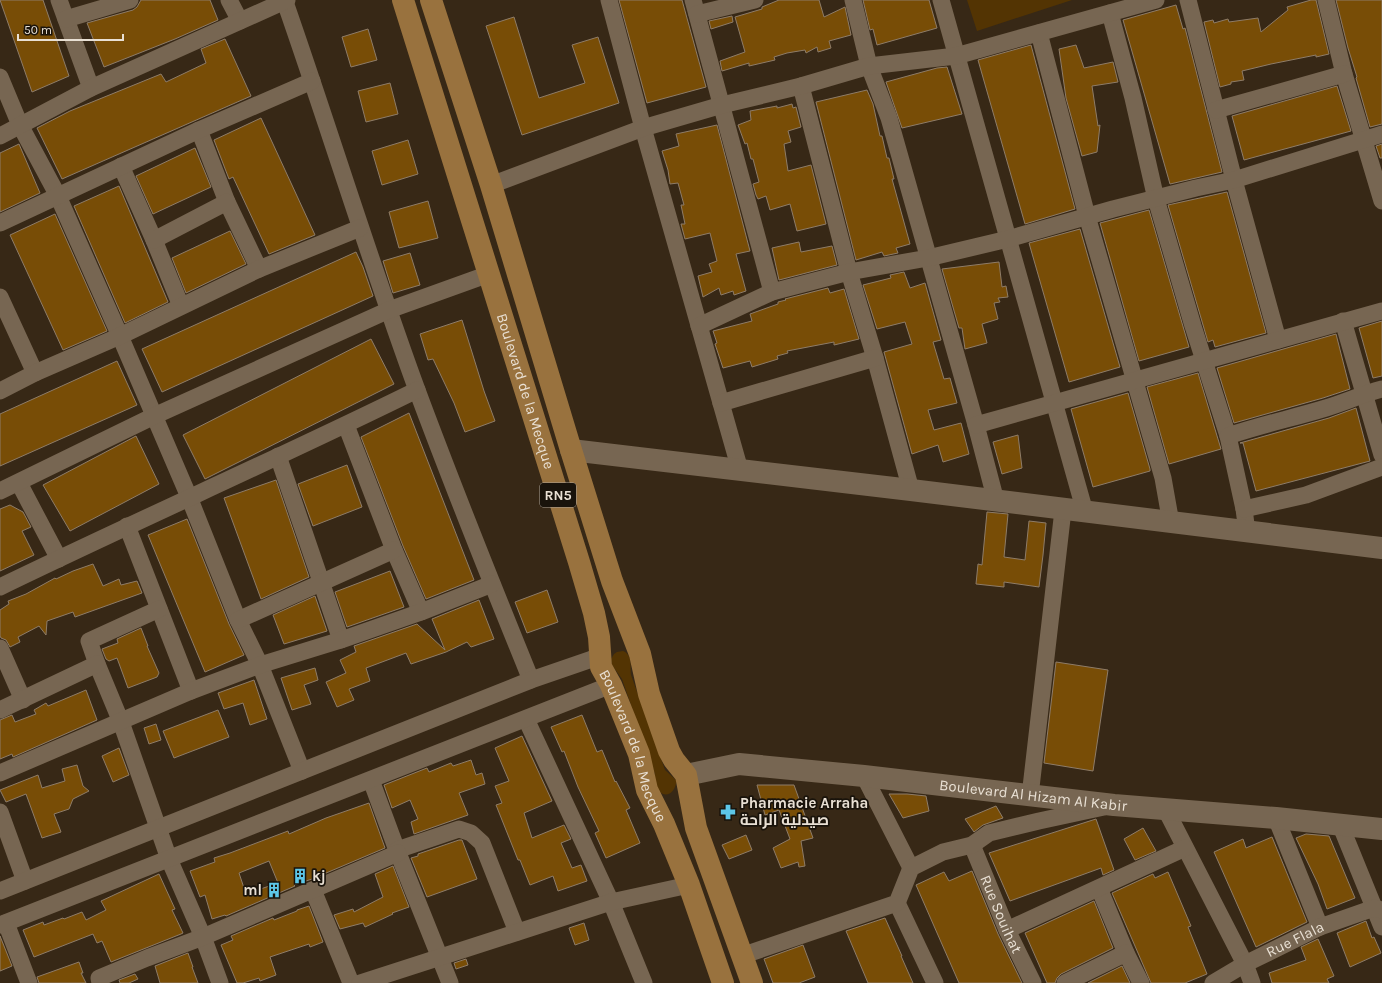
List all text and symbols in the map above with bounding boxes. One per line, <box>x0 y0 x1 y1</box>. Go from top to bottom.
scale bar <box>18 16 123 42</box>
text: 50 m <box>24 23 52 37</box>
street label: Boulevard de la Mecque <box>493 311 558 471</box>
road number: RN5 <box>540 483 576 507</box>
street label: Boulevard de la Mecque <box>595 666 670 825</box>
street label: Boulevard Al Hizam Al Kabir <box>938 776 1128 815</box>
place label: Pharmacie Arraha صيدلية الراحة <box>740 794 868 829</box>
pharmacy icon: Pharmacie Arraha صيدلية الراحة <box>719 803 737 821</box>
building icon: kj <box>291 867 309 885</box>
place label: kj <box>312 867 326 885</box>
street label: Rue Souihat <box>976 872 1026 957</box>
place label: ml <box>243 881 262 899</box>
building icon: ml <box>265 881 283 899</box>
street label: Rue Flala <box>1263 917 1327 961</box>

